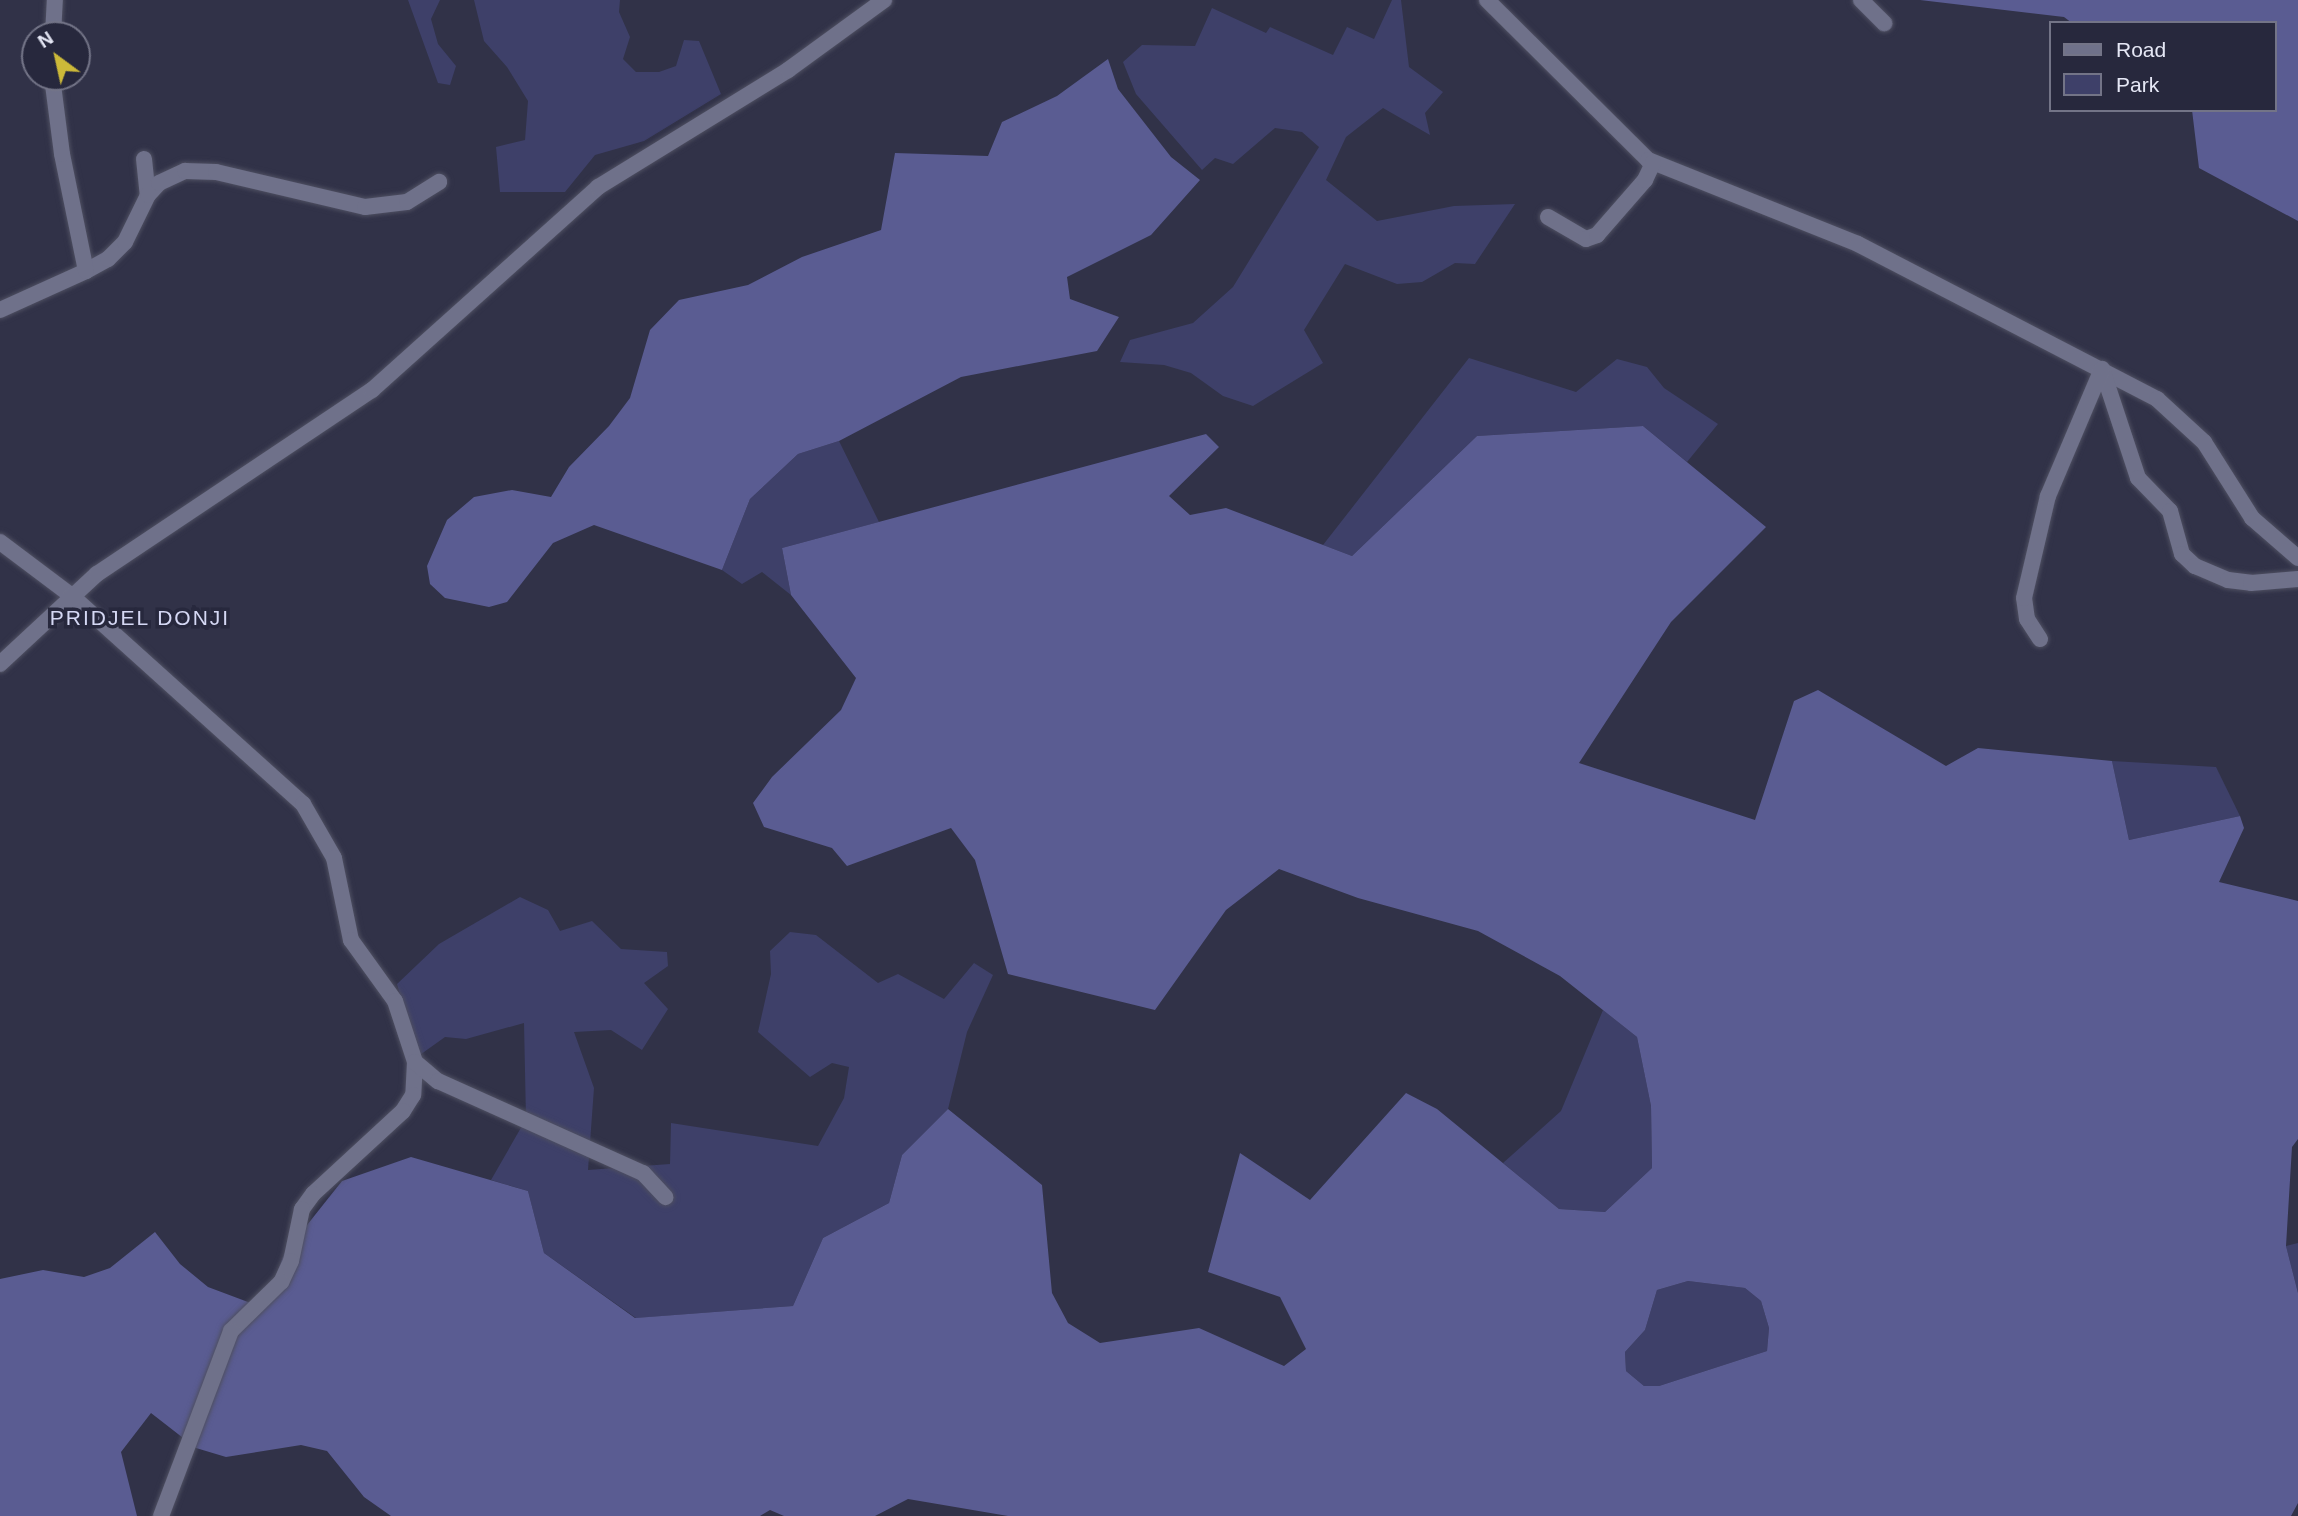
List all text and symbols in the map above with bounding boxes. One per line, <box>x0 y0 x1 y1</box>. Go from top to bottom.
north arrow <box>21 21 91 91</box>
legend <box>2050 21 2277 112</box>
text: N <box>34 27 57 52</box>
text: Road <box>2116 38 2166 61</box>
text: Park <box>2116 73 2159 96</box>
district label: PRIDJEL DONJI <box>51 605 229 631</box>

